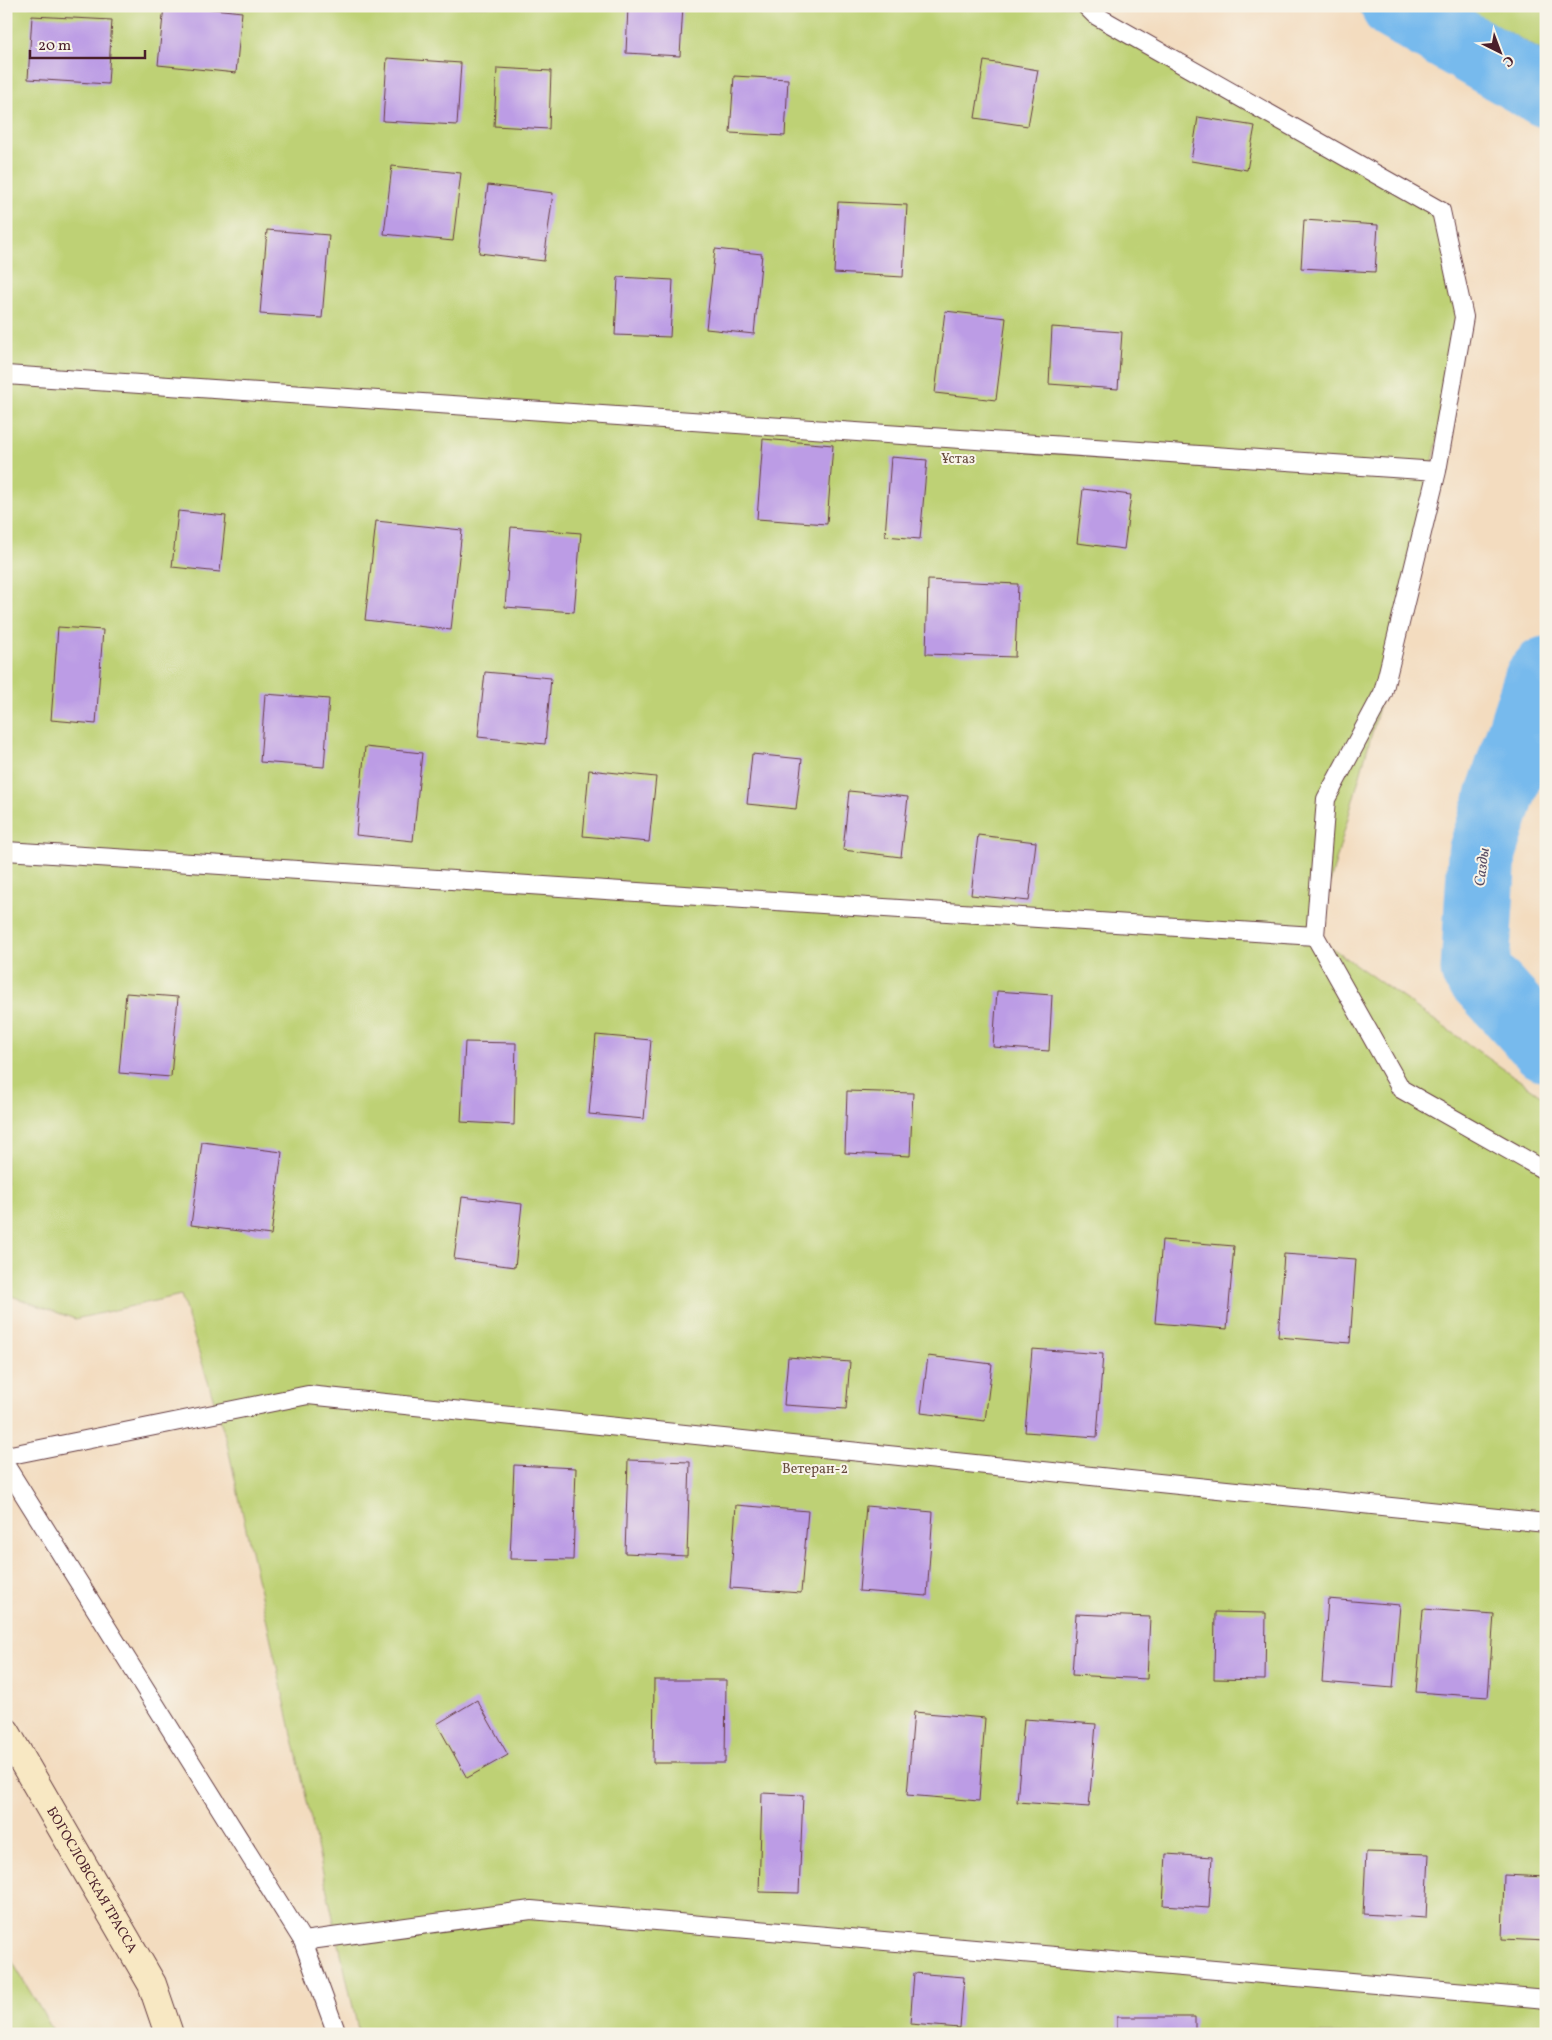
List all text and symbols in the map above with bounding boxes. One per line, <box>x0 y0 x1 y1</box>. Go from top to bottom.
scale bar <box>30 28 145 60</box>
north arrow <box>1474 28 1524 78</box>
text: 20 m <box>38 36 71 57</box>
text: С <box>1498 50 1517 71</box>
park label: Ұстаз <box>941 450 975 469</box>
water label: Сазды <box>1470 846 1496 888</box>
park label: Ветеран-2 <box>782 1460 848 1479</box>
street label: БОГОСЛОВСКАЯ ТРАССА <box>42 1803 142 1957</box>

